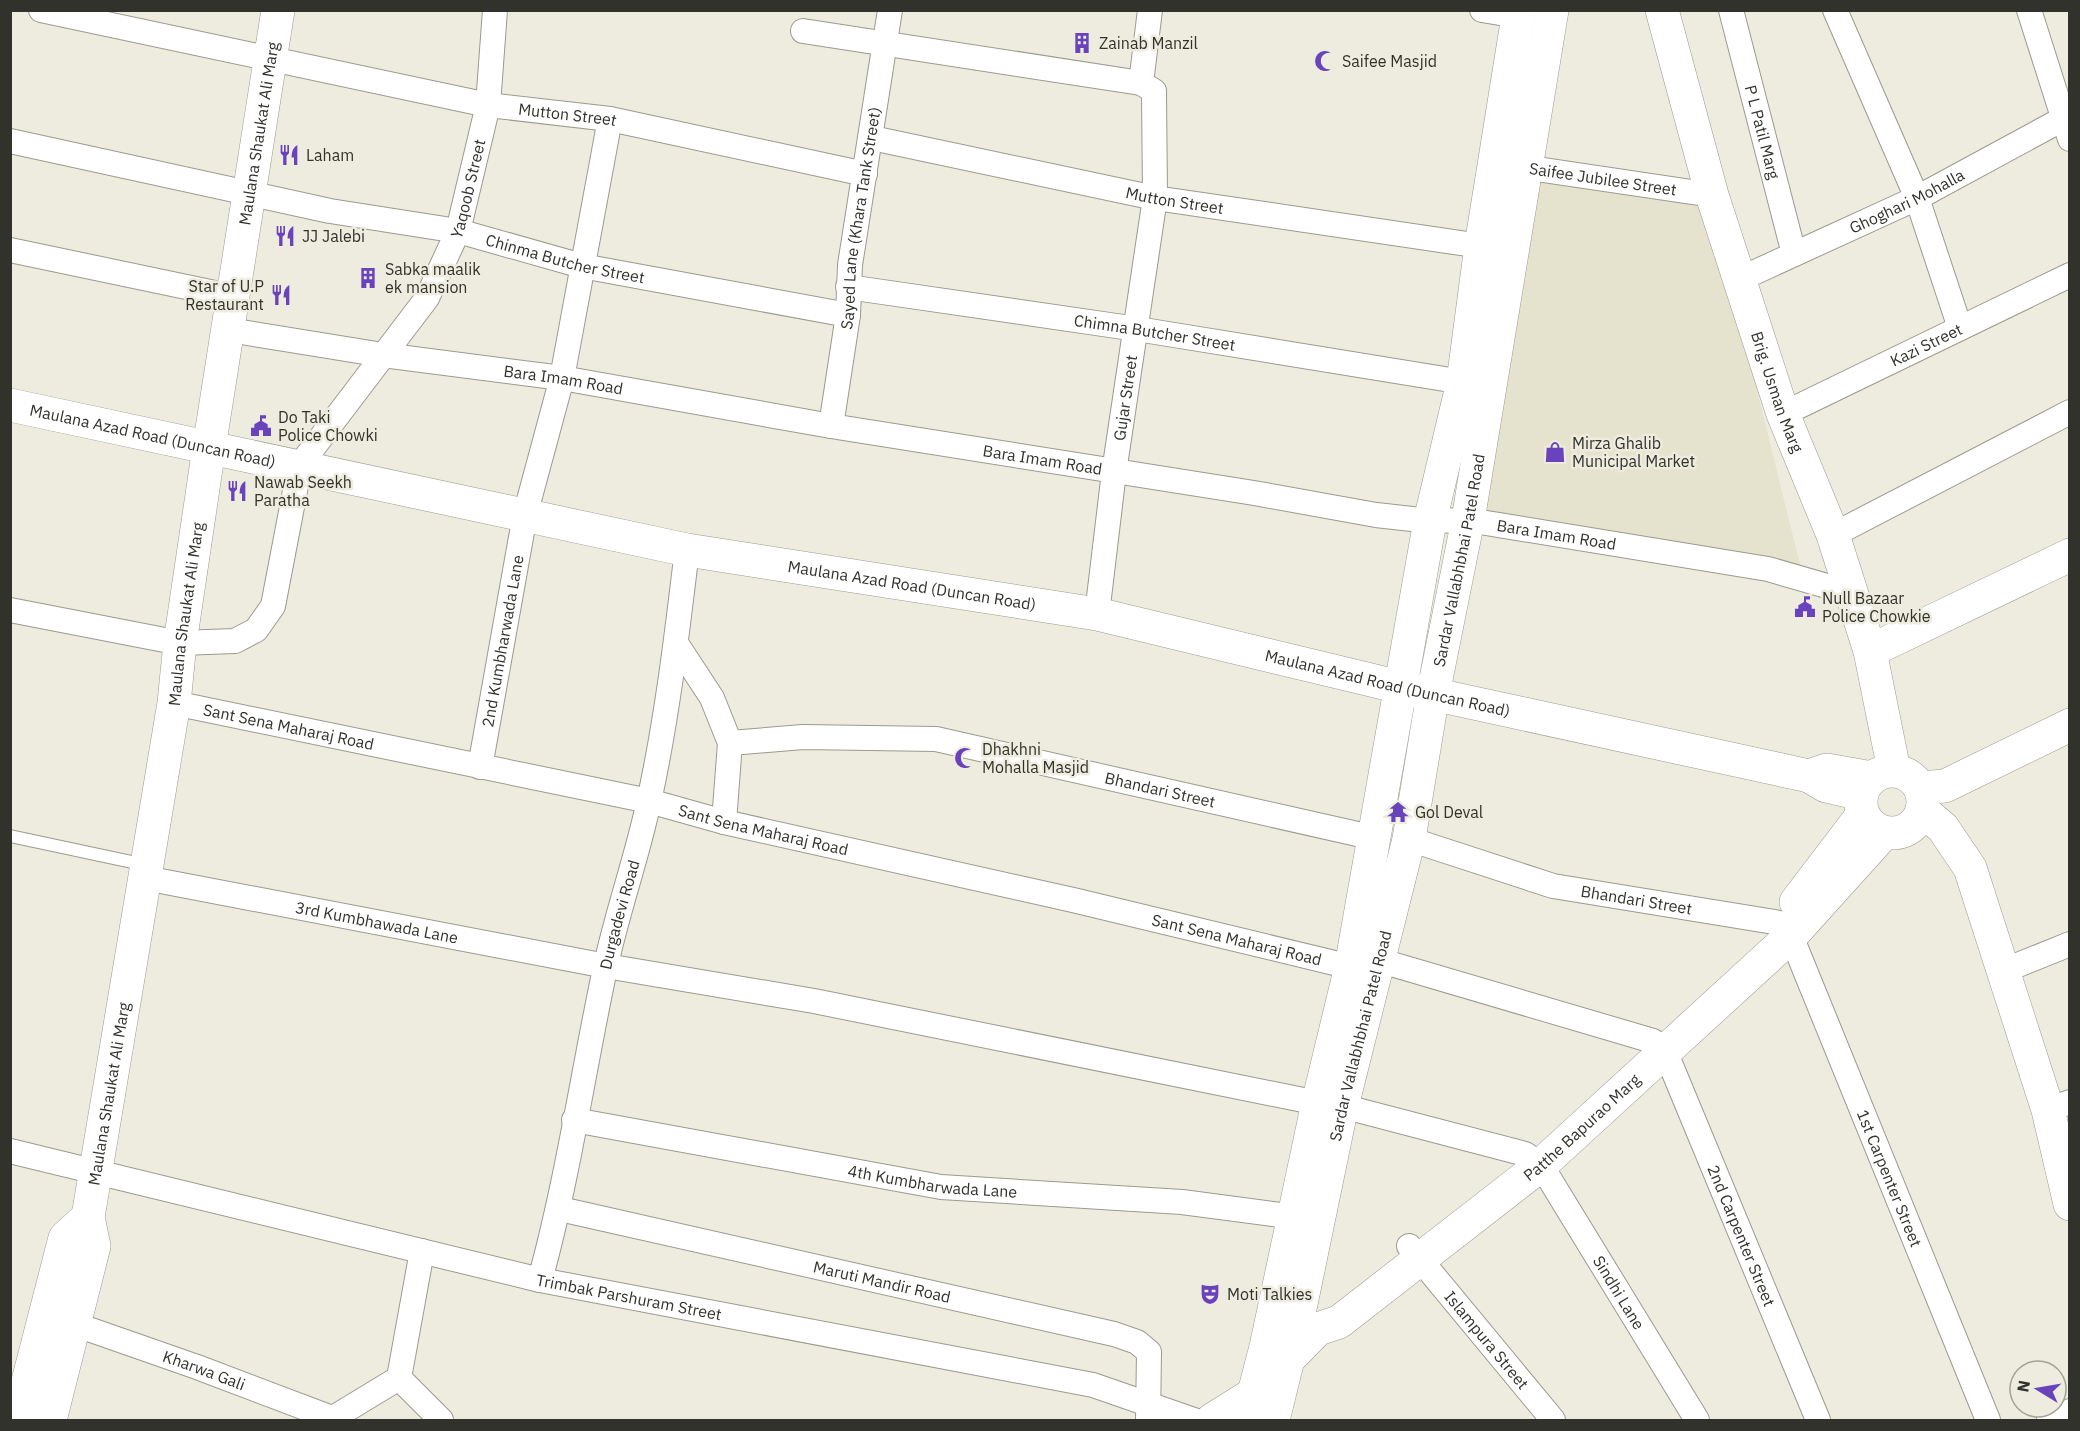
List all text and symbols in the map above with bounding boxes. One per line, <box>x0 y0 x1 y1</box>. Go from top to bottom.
building icon: Zainab Manzil <box>1070 31 1094 55</box>
place label: Zainab Manzil <box>1099 33 1198 53</box>
street label: Maulana Shaukat Ali Marg <box>234 40 283 227</box>
mosque icon: Saifee Masjid <box>1313 49 1337 73</box>
place label: Saifee Masjid <box>1342 51 1437 71</box>
street label: P L Patil Marg <box>1741 83 1784 182</box>
street label: Mutton Street <box>517 99 619 130</box>
street label: Sayed Lane (Khara Tank Street) <box>836 106 885 331</box>
street label: Yaqoob Street <box>446 137 490 242</box>
restaurant icon: Laham <box>277 143 301 167</box>
place label: Laham <box>306 145 354 165</box>
street label: Saifee Jubilee Street <box>1528 158 1678 200</box>
street label: Ghoghari Mohalla <box>1846 164 1968 238</box>
street label: Mutton Street <box>1124 182 1225 218</box>
restaurant icon: JJ Jalebi <box>273 224 297 248</box>
place label: JJ Jalebi <box>302 226 365 246</box>
street label: Chinma Butcher Street <box>484 229 646 287</box>
place label: Sabka maalik ek mansion <box>385 259 481 297</box>
building icon: Sabka maalik ek mansion <box>356 266 380 290</box>
place label: Star of U.P Restaurant <box>185 276 264 314</box>
restaurant icon: Star of U.P Restaurant <box>269 283 293 307</box>
street label: Chimna Butcher Street <box>1073 310 1237 355</box>
street label: Kazi Street <box>1887 319 1965 371</box>
street label: Brig. Usman Marg <box>1747 329 1808 456</box>
street label: Gujar Street <box>1109 354 1141 442</box>
street label: Bara Imam Road <box>502 361 625 399</box>
street label: Maulana Azad Road (Duncan Road) <box>28 400 278 472</box>
place label: Do Taki Police Chowki <box>278 407 378 445</box>
public building icon: Do Taki Police Chowki <box>249 414 273 438</box>
place label: Mirza Ghalib Municipal Market <box>1572 433 1695 471</box>
street label: Bara Imam Road <box>981 440 1104 479</box>
shop icon: Mirza Ghalib Municipal Market <box>1543 440 1567 464</box>
street label: Sardar Vallabhbhai Patel Road <box>1429 452 1489 669</box>
place label: Nawab Seekh Paratha <box>254 472 352 510</box>
restaurant icon: Nawab Seekh Paratha <box>225 479 249 503</box>
street label: Bara Imam Road <box>1495 515 1618 554</box>
street label: Maulana Shaukat Ali Marg <box>164 520 208 707</box>
street label: 2nd Kumbharwada Lane <box>477 553 528 729</box>
street label: Maulana Azad Road (Duncan Road) <box>786 556 1037 614</box>
place label: Null Bazaar Police Chowkie <box>1822 588 1931 626</box>
public building icon: Null Bazaar Police Chowkie <box>1793 595 1817 619</box>
street label: Maulana Azad Road (Duncan Road) <box>1263 645 1512 721</box>
street label: Sant Sena Maharaj Road <box>201 699 376 754</box>
place label: Dhakhni Mohalla Masjid <box>982 739 1089 777</box>
mosque icon: Dhakhni Mohalla Masjid <box>953 746 977 770</box>
street label: Bhandari Street <box>1103 767 1217 812</box>
street label: Sant Sena Maharaj Road <box>676 800 850 859</box>
temple icon: Gol Deval <box>1386 800 1410 824</box>
place label: Gol Deval <box>1415 802 1483 822</box>
street label: Durgadevi Road <box>595 858 644 971</box>
street label: Bhandari Street <box>1579 881 1694 919</box>
street label: 3rd Kumbhawada Lane <box>294 897 460 948</box>
street label: Sant Sena Maharaj Road <box>1150 909 1324 970</box>
street label: Sardar Vallabhbhai Patel Road <box>1325 928 1396 1143</box>
street label: Maulana Shaukat Ali Marg <box>83 1000 134 1187</box>
street label: Patthe Bapurao Marg <box>1519 1069 1645 1185</box>
street label: 1st Carpenter Street <box>1853 1107 1926 1250</box>
street label: 4th Kumbharwada Lane <box>846 1160 1018 1202</box>
street label: 2nd Carpenter Street <box>1703 1162 1780 1309</box>
street label: Sindhi Lane <box>1589 1252 1649 1333</box>
street label: Maruti Mandir Road <box>811 1256 953 1307</box>
street label: Trimbak Parshuram Street <box>535 1269 723 1324</box>
theatre icon: Moti Talkies <box>1198 1282 1222 1306</box>
place label: Moti Talkies <box>1227 1284 1312 1304</box>
street label: Islampura Street <box>1440 1287 1533 1393</box>
street label: Kharwa Gali <box>160 1346 248 1394</box>
north arrow <box>2008 1359 2068 1419</box>
text: N <box>2012 1379 2034 1394</box>

